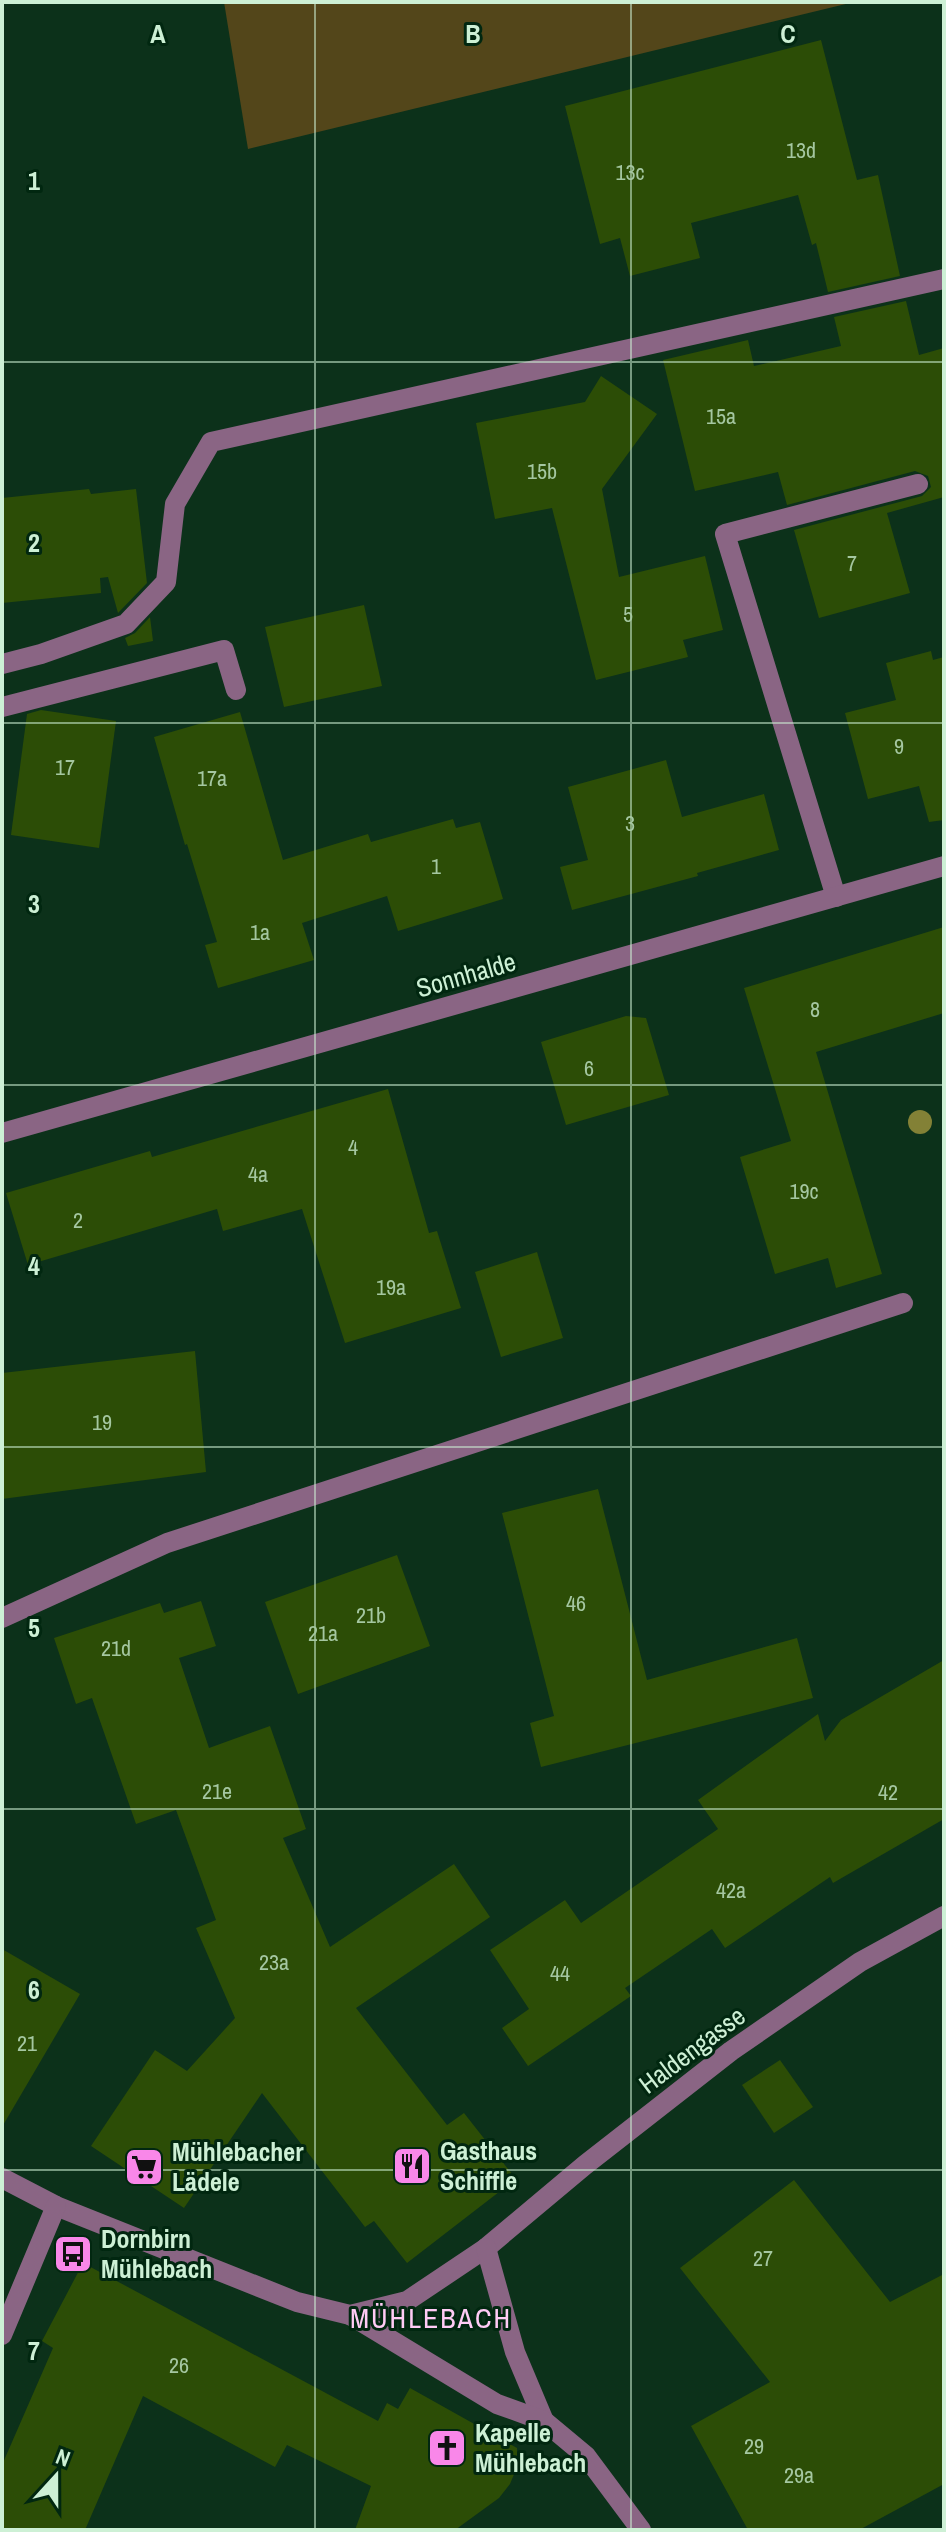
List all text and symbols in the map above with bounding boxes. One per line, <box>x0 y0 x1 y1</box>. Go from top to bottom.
text: A <box>150 16 166 51</box>
text: B <box>465 16 481 51</box>
text: C <box>780 16 796 51</box>
house number: 13d <box>786 135 816 165</box>
house number: 13c <box>615 157 645 187</box>
text: 1 <box>28 163 40 198</box>
house number: 15a <box>706 401 736 431</box>
house number: 15b <box>527 456 557 486</box>
text: 2 <box>28 525 40 560</box>
house number: 7 <box>847 548 857 578</box>
house number: 5 <box>623 599 633 629</box>
house number: 9 <box>894 731 904 761</box>
house number: 17 <box>55 752 75 782</box>
house number: 17a <box>197 763 227 793</box>
house number: 3 <box>625 808 635 838</box>
house number: 1 <box>431 851 441 881</box>
text: 3 <box>28 886 40 921</box>
house number: 1a <box>250 917 270 947</box>
street label: Sonnhalde <box>412 944 520 1005</box>
house number: 8 <box>810 994 820 1024</box>
house number: 6 <box>584 1053 594 1083</box>
house number: 4 <box>348 1132 358 1162</box>
house number: 4a <box>248 1159 268 1189</box>
house number: 19c <box>789 1176 819 1206</box>
house number: 2 <box>73 1205 83 1235</box>
text: 4 <box>28 1248 40 1283</box>
house number: 19a <box>376 1272 406 1302</box>
house number: 19 <box>92 1407 112 1437</box>
house number: 46 <box>566 1588 586 1618</box>
house number: 21b <box>356 1600 386 1630</box>
text: 5 <box>28 1610 40 1645</box>
house number: 21a <box>308 1618 338 1648</box>
house number: 21d <box>101 1633 131 1663</box>
house number: 21e <box>202 1776 232 1806</box>
house number: 42 <box>878 1777 898 1807</box>
house number: 42a <box>716 1875 746 1905</box>
house number: 23a <box>259 1947 289 1977</box>
house number: 44 <box>550 1958 570 1988</box>
text: 6 <box>28 1972 40 2007</box>
street label: Haldengasse <box>631 1998 752 2101</box>
house number: 21 <box>17 2028 37 2058</box>
place label: Gasthaus Schiffle <box>440 2133 537 2198</box>
place label: Mühlebacher Lädele <box>172 2134 304 2199</box>
restaurant icon: Gasthaus Schiffle <box>391 2145 433 2187</box>
supermarket icon: Mühlebacher Lädele <box>123 2146 165 2188</box>
place label: Dornbirn Mühlebach <box>101 2221 212 2286</box>
bus stop icon: Dornbirn Mühlebach <box>52 2233 94 2275</box>
house number: 27 <box>753 2243 773 2273</box>
district label: MÜHLEBACH <box>350 2299 512 2337</box>
text: 7 <box>28 2333 40 2368</box>
house number: 26 <box>169 2350 189 2380</box>
place label: Kapelle Mühlebach <box>475 2415 586 2480</box>
church icon: Kapelle Mühlebach <box>426 2427 468 2469</box>
house number: 29 <box>744 2431 764 2461</box>
north arrow <box>16 2436 96 2516</box>
text: N <box>52 2441 75 2474</box>
house number: 29a <box>784 2460 814 2490</box>

